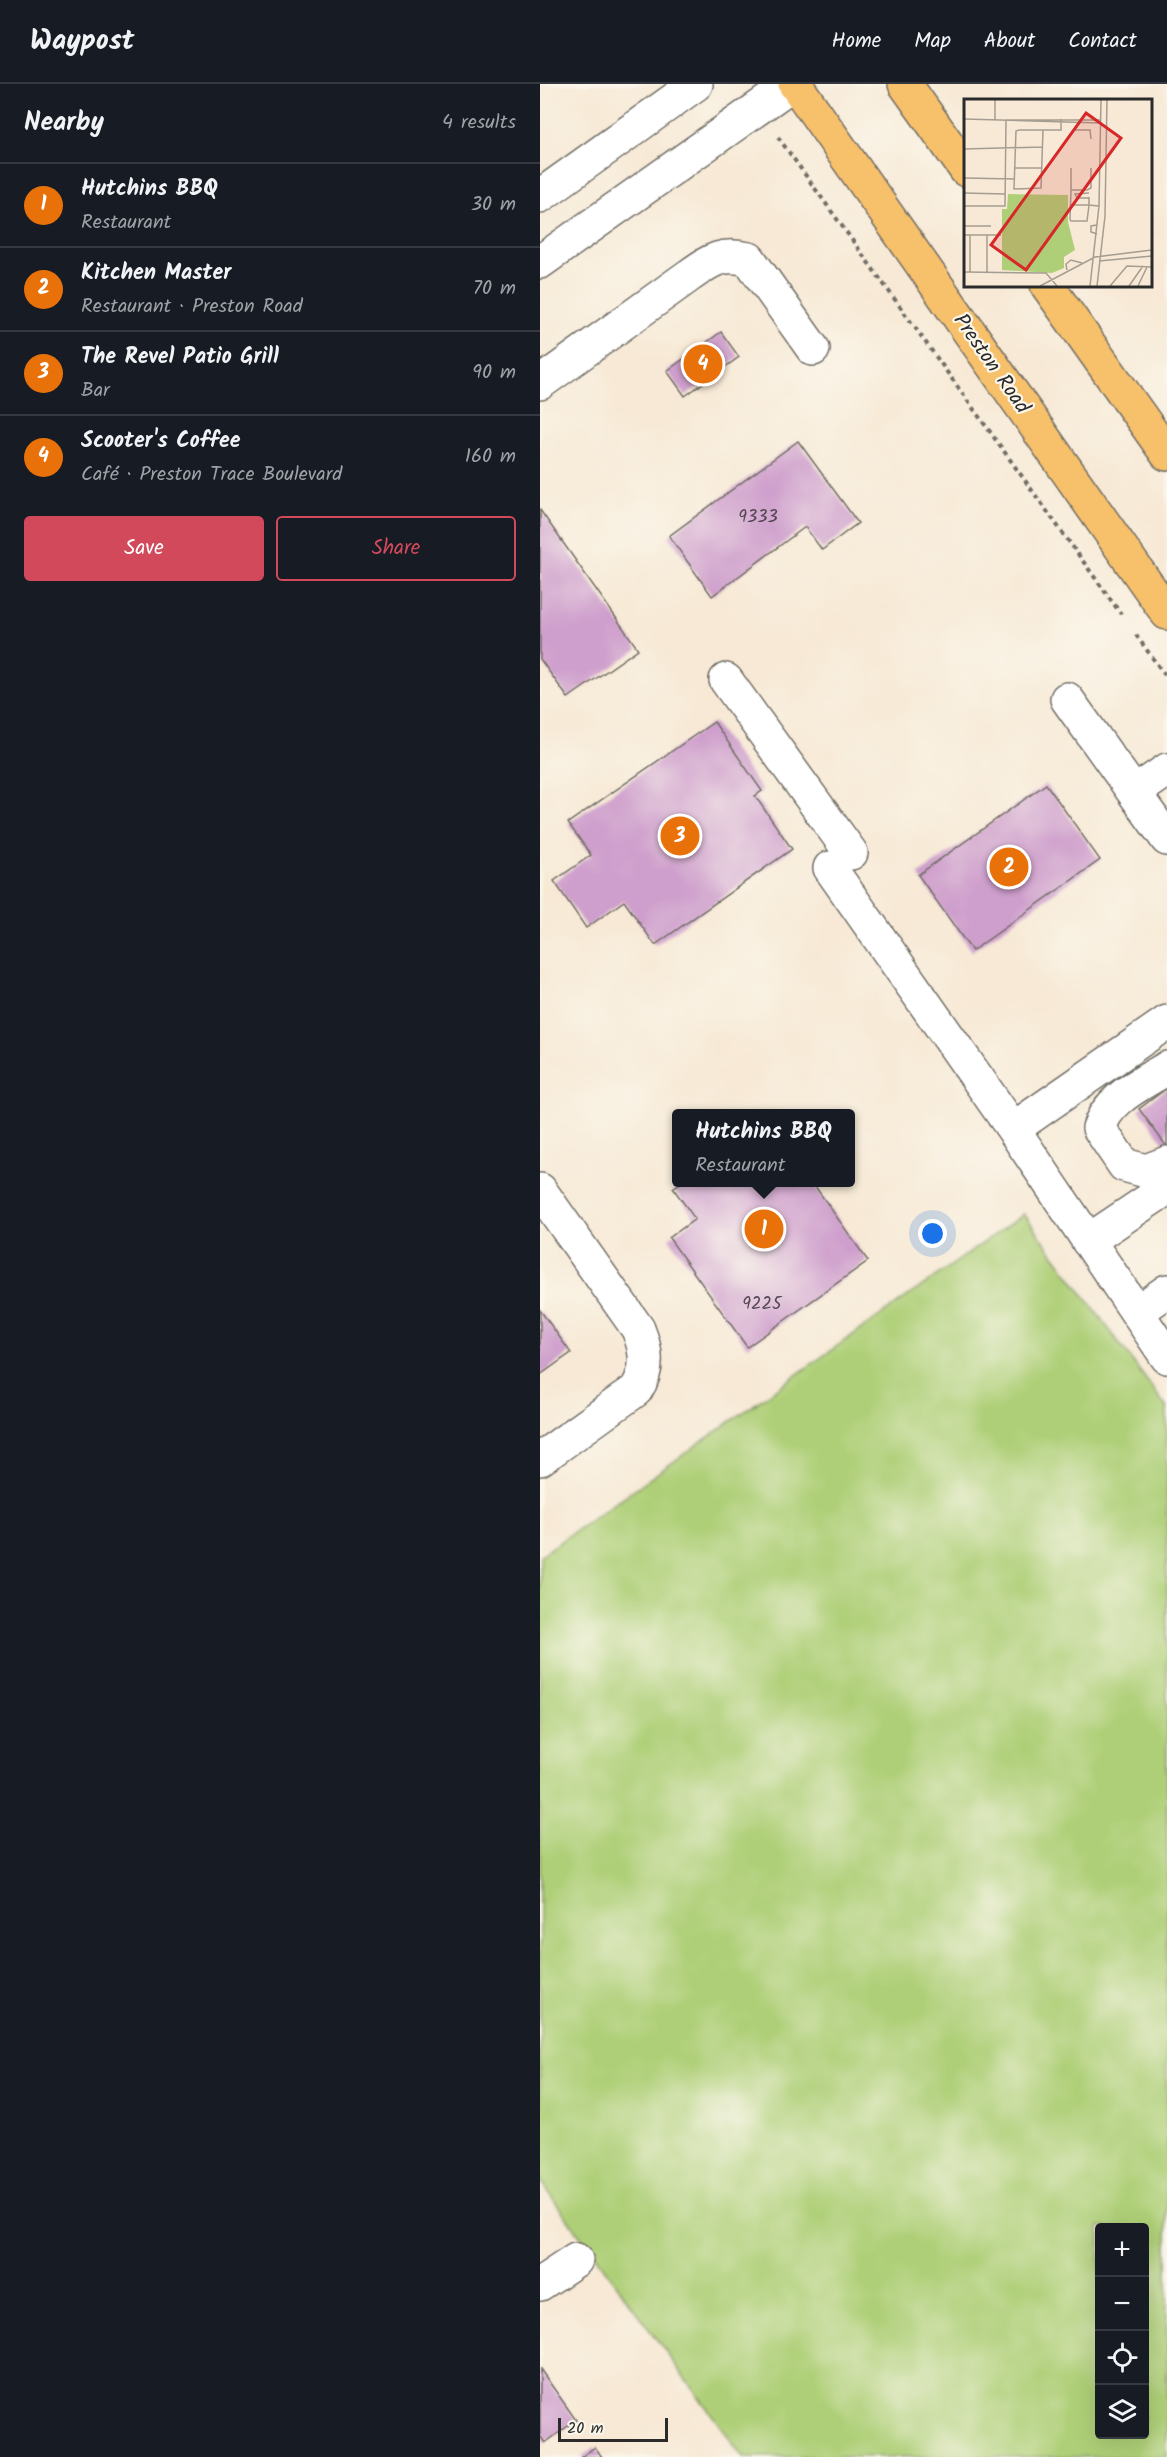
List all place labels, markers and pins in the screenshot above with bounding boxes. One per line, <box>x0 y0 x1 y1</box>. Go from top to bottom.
pin: 4 <box>684 342 722 386</box>
pin: 3 <box>660 814 700 858</box>
pin: 2 <box>990 844 1028 890</box>
pin: 1 <box>744 1206 784 1252</box>

